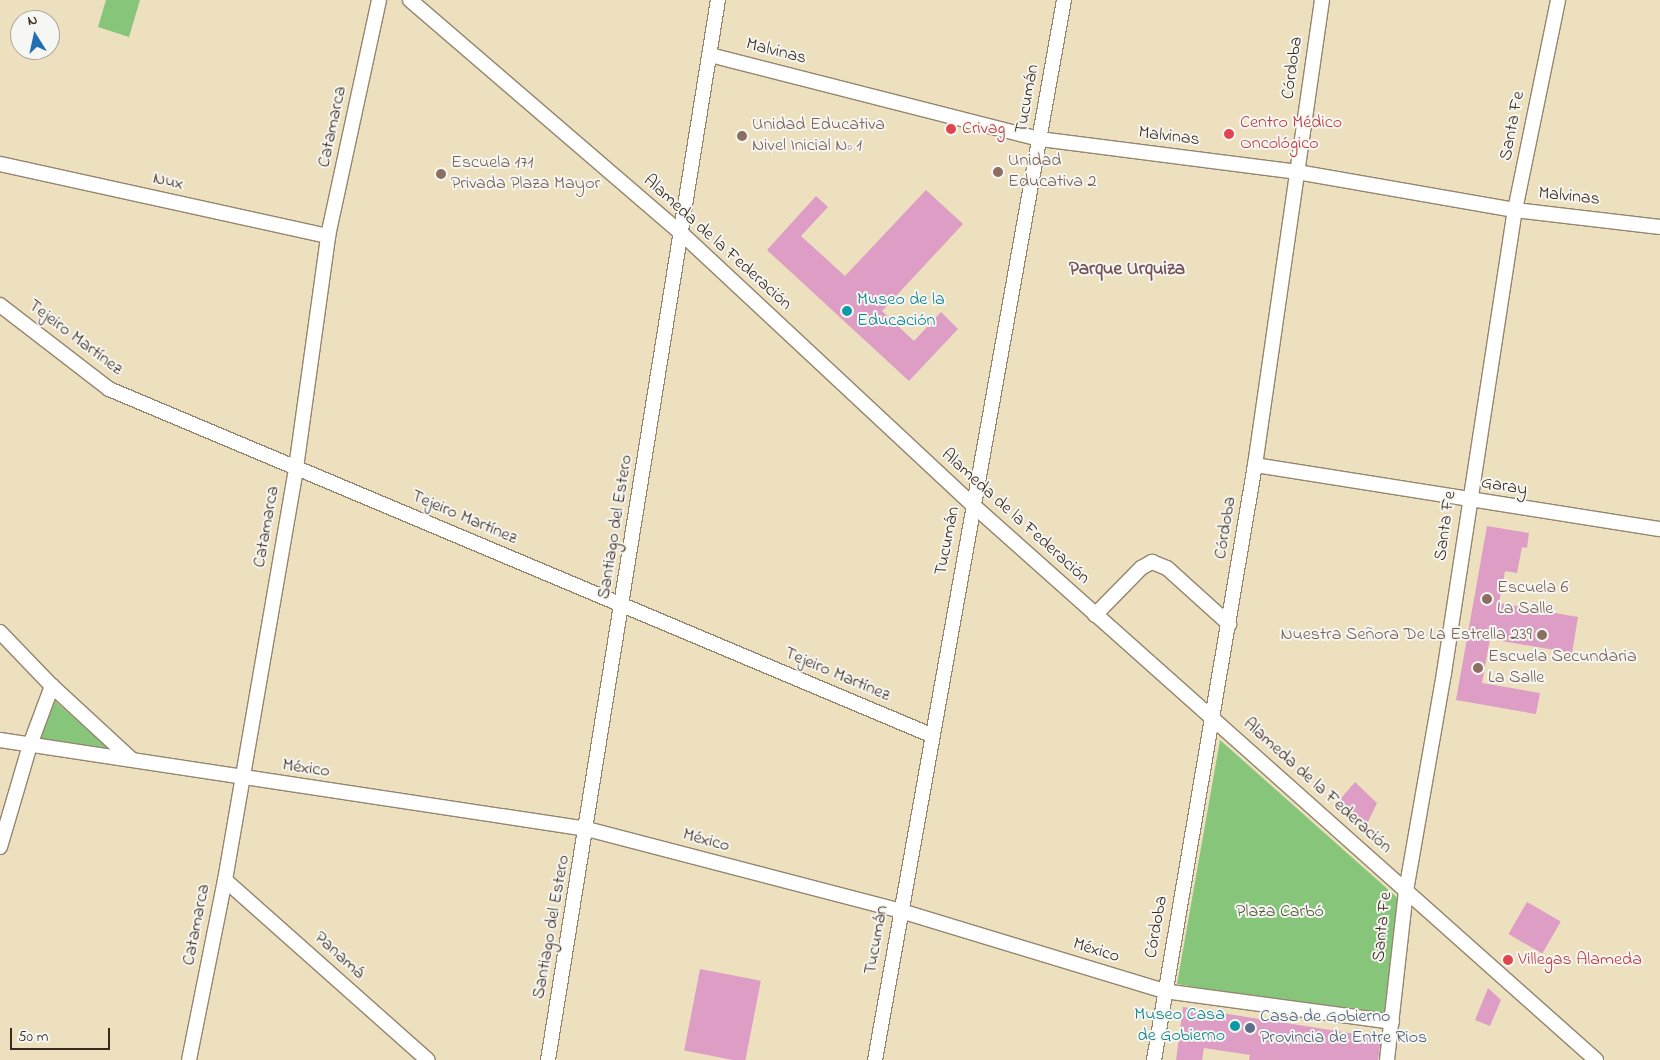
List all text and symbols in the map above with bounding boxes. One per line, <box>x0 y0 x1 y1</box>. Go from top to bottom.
north arrow <box>10 10 60 60</box>
text: N <box>26 10 39 32</box>
street label: Malvinas <box>743 34 809 70</box>
street label: Córdoba <box>1278 35 1308 101</box>
street label: Tucumán <box>1011 63 1045 135</box>
street label: Catamarca <box>314 84 352 170</box>
street label: Santa Fe <box>1496 90 1530 162</box>
place label: Centro Médico Oncológico <box>1240 113 1342 156</box>
place label: Unidad Educativa Nivel Inicial Nº 1 <box>752 115 885 158</box>
place label: Crivag <box>962 118 1005 140</box>
marker: Crivag <box>944 122 958 136</box>
street label: Malvinas <box>1137 123 1201 151</box>
marker: Centro Médico Oncológico <box>1222 127 1236 141</box>
marker: Unidad Educativa Nivel Inicial Nº 1 <box>736 130 748 142</box>
place label: Unidad Educativa 2 <box>1008 151 1096 193</box>
place label: Escuela 171 Privada Plaza Mayor <box>451 153 600 195</box>
marker: Unidad Educativa 2 <box>992 166 1004 178</box>
street label: Nux <box>151 168 185 196</box>
marker: Escuela 171 Privada Plaza Mayor <box>435 168 447 180</box>
street label: Alameda de la Federación <box>638 170 796 316</box>
street label: Malvinas <box>1537 183 1601 211</box>
district label: Parque Urquiza <box>1069 259 1185 281</box>
place label: Museo de la Educación <box>857 290 945 332</box>
street label: Tejeiro Martínez <box>23 295 127 381</box>
marker: Museo de la Educación <box>841 305 853 317</box>
street label: Alameda de la Federación <box>936 444 1094 590</box>
street label: Santiago del Estero <box>594 453 638 601</box>
street label: Garay <box>1479 473 1529 501</box>
street label: Catamarca <box>249 485 285 569</box>
street label: Tejeiro Martínez <box>408 486 520 550</box>
street label: Santa Fe <box>1430 490 1462 562</box>
street label: Córdoba <box>1210 495 1242 561</box>
street label: Tucumán <box>931 505 965 577</box>
place label: Escuela 6 La Salle <box>1497 578 1569 620</box>
marker: Escuela 6 La Salle <box>1481 593 1493 605</box>
place label: Nuestra Señora De La Estrella 239 <box>1280 624 1532 646</box>
marker: Nuestra Señora De La Estrella 239 <box>1536 629 1548 641</box>
street label: Tejeiro Martínez <box>781 643 893 707</box>
place label: Escuela Secundaria La Salle <box>1488 647 1637 690</box>
marker: Escuela Secundaria La Salle <box>1472 662 1484 674</box>
street label: Alameda de la Federación <box>1238 713 1396 859</box>
street label: México <box>281 755 331 783</box>
street label: México <box>680 824 732 858</box>
street label: Santiago del Estero <box>529 853 575 1001</box>
street label: Catamarca <box>179 883 215 967</box>
street label: Santa Fe <box>1369 891 1397 963</box>
street label: Córdoba <box>1141 894 1173 960</box>
park label: Plaza Carbó <box>1236 901 1324 923</box>
street label: Tucumán <box>860 904 894 976</box>
street label: Panamá <box>309 928 369 984</box>
street label: México <box>1070 934 1122 968</box>
place label: Villegas Alameda <box>1518 949 1642 971</box>
marker: Villegas Alameda <box>1502 954 1514 966</box>
place label: Museo Casa de Gobierno <box>1134 1005 1225 1048</box>
place label: Casa de Gobierno Provincia de Entre Rios <box>1260 1007 1427 1050</box>
scale bar <box>12 1018 112 1050</box>
marker: Museo Casa de Gobierno <box>1229 1020 1241 1032</box>
marker: Casa de Gobierno Provincia de Entre Rios <box>1244 1022 1256 1034</box>
text: 50 m <box>18 1026 48 1048</box>

